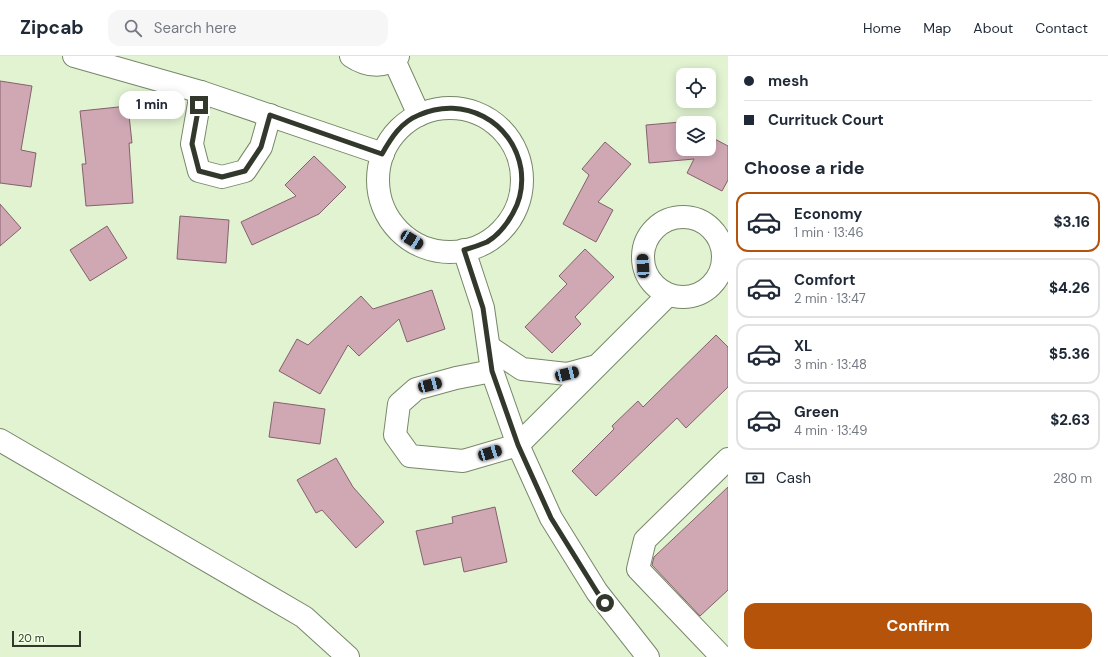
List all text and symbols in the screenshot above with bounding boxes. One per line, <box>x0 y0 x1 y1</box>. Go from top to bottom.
search box <box>108 10 388 46</box>
text: Zipcab <box>20 15 84 40</box>
icon: search <box>122 17 144 39</box>
text: Search here <box>154 18 237 38</box>
text: Home <box>863 19 901 37</box>
text: Map <box>923 19 951 37</box>
text: About <box>973 19 1013 37</box>
text: Contact <box>1035 19 1088 37</box>
map controls <box>676 68 716 156</box>
button: locate <box>676 68 716 108</box>
text: mesh <box>768 71 808 91</box>
callout: 1 min <box>119 91 185 119</box>
text: 1 min <box>136 96 168 113</box>
route end <box>190 96 208 114</box>
text: Currituck Court <box>768 110 884 130</box>
button: layers <box>676 116 716 156</box>
text: Choose a ride <box>744 156 865 180</box>
icon: car <box>746 204 782 240</box>
text: Economy <box>794 204 862 224</box>
text: $3.16 <box>1053 212 1090 232</box>
text: 1 min · 13:46 <box>794 224 864 241</box>
car <box>399 229 425 251</box>
car <box>636 254 650 278</box>
icon: car <box>746 270 782 306</box>
text: Comfort <box>794 270 855 290</box>
text: $4.26 <box>1049 278 1090 298</box>
text: 2 min · 13:47 <box>794 290 866 307</box>
icon: car <box>746 336 782 372</box>
text: XL <box>794 336 812 356</box>
text: $5.36 <box>1049 344 1090 364</box>
text: 3 min · 13:48 <box>794 356 867 373</box>
car <box>554 365 580 383</box>
car <box>417 376 443 394</box>
icon: car <box>746 402 782 438</box>
text: Green <box>794 402 839 422</box>
text: $2.63 <box>1050 410 1090 430</box>
text: 4 min · 13:49 <box>794 422 867 439</box>
car <box>477 444 503 462</box>
icon: cash <box>744 467 766 489</box>
text: Cash <box>776 468 811 488</box>
text: 280 m <box>1053 470 1092 487</box>
route start <box>596 594 614 612</box>
button: Confirm <box>744 603 1092 649</box>
scale bar <box>12 629 81 648</box>
text: 20 m <box>18 631 44 645</box>

